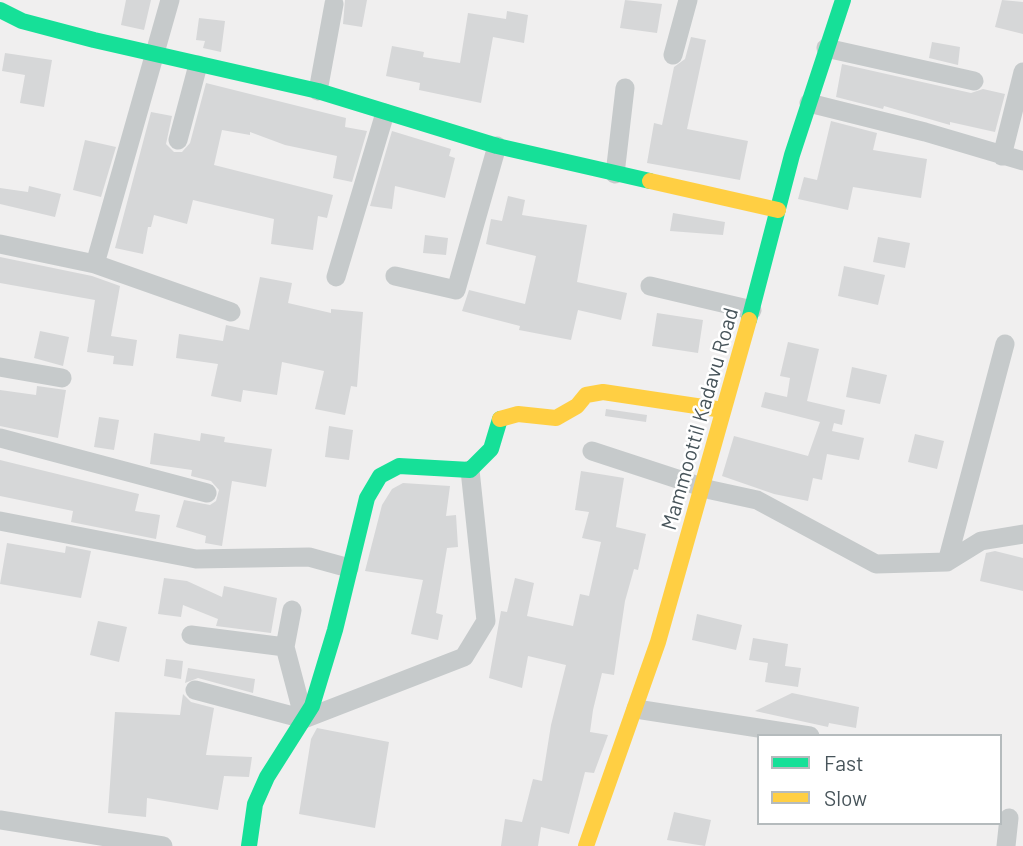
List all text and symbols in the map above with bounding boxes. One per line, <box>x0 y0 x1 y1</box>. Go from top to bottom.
street label: Mammoottil Kadavu Road <box>656 305 744 533</box>
legend <box>757 734 1002 825</box>
text: Fast <box>824 750 864 775</box>
text: Slow <box>824 785 867 810</box>

